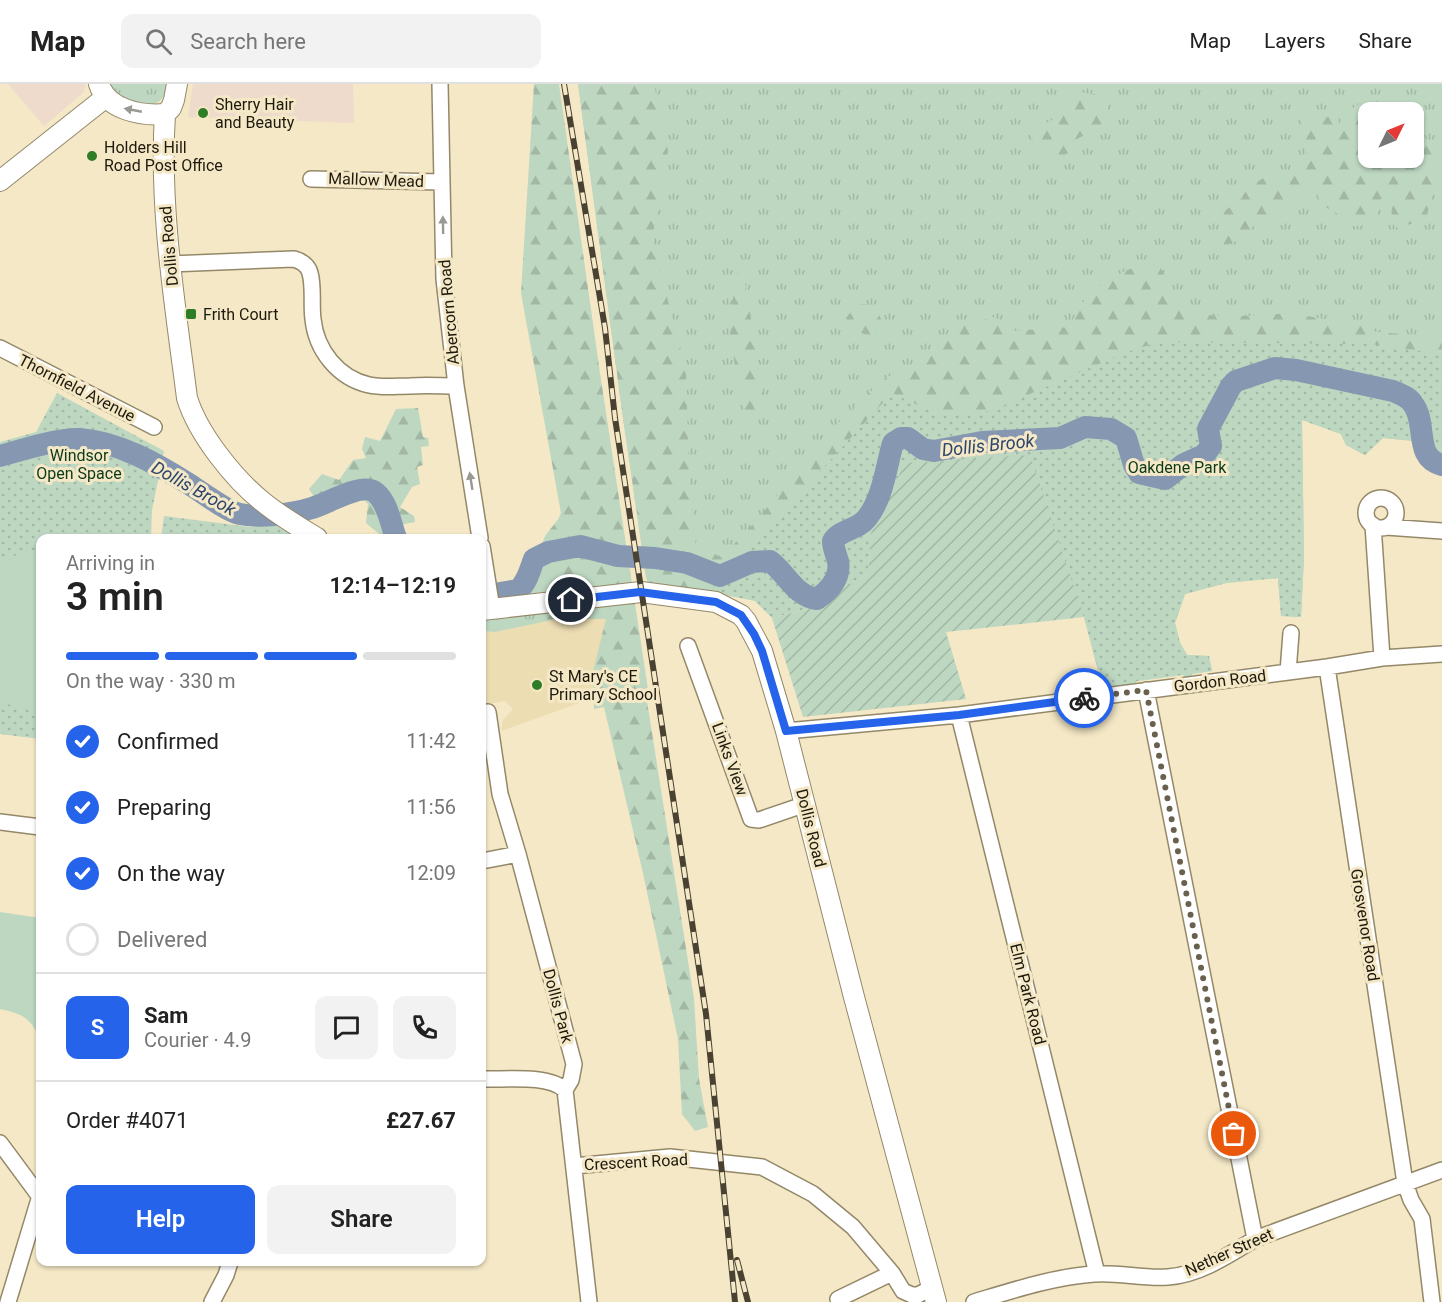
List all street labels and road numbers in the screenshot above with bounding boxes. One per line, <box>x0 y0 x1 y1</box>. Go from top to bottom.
street label: Mallow Mead <box>328 169 424 191</box>
street label: Dollis Road <box>156 205 182 287</box>
street label: Abercorn Road <box>435 259 463 365</box>
street label: Thornfield Avenue <box>16 350 138 426</box>
street label: Gordon Road <box>1173 666 1267 696</box>
street label: Links View <box>708 720 752 798</box>
street label: Dollis Road <box>792 787 830 869</box>
street label: Grosvenor Road <box>1347 867 1383 983</box>
street label: Elm Park Road <box>1006 941 1050 1047</box>
street label: Dollis Park <box>539 967 577 1046</box>
street label: Crescent Road <box>584 1150 688 1174</box>
street label: Nether Street <box>1182 1224 1276 1280</box>

